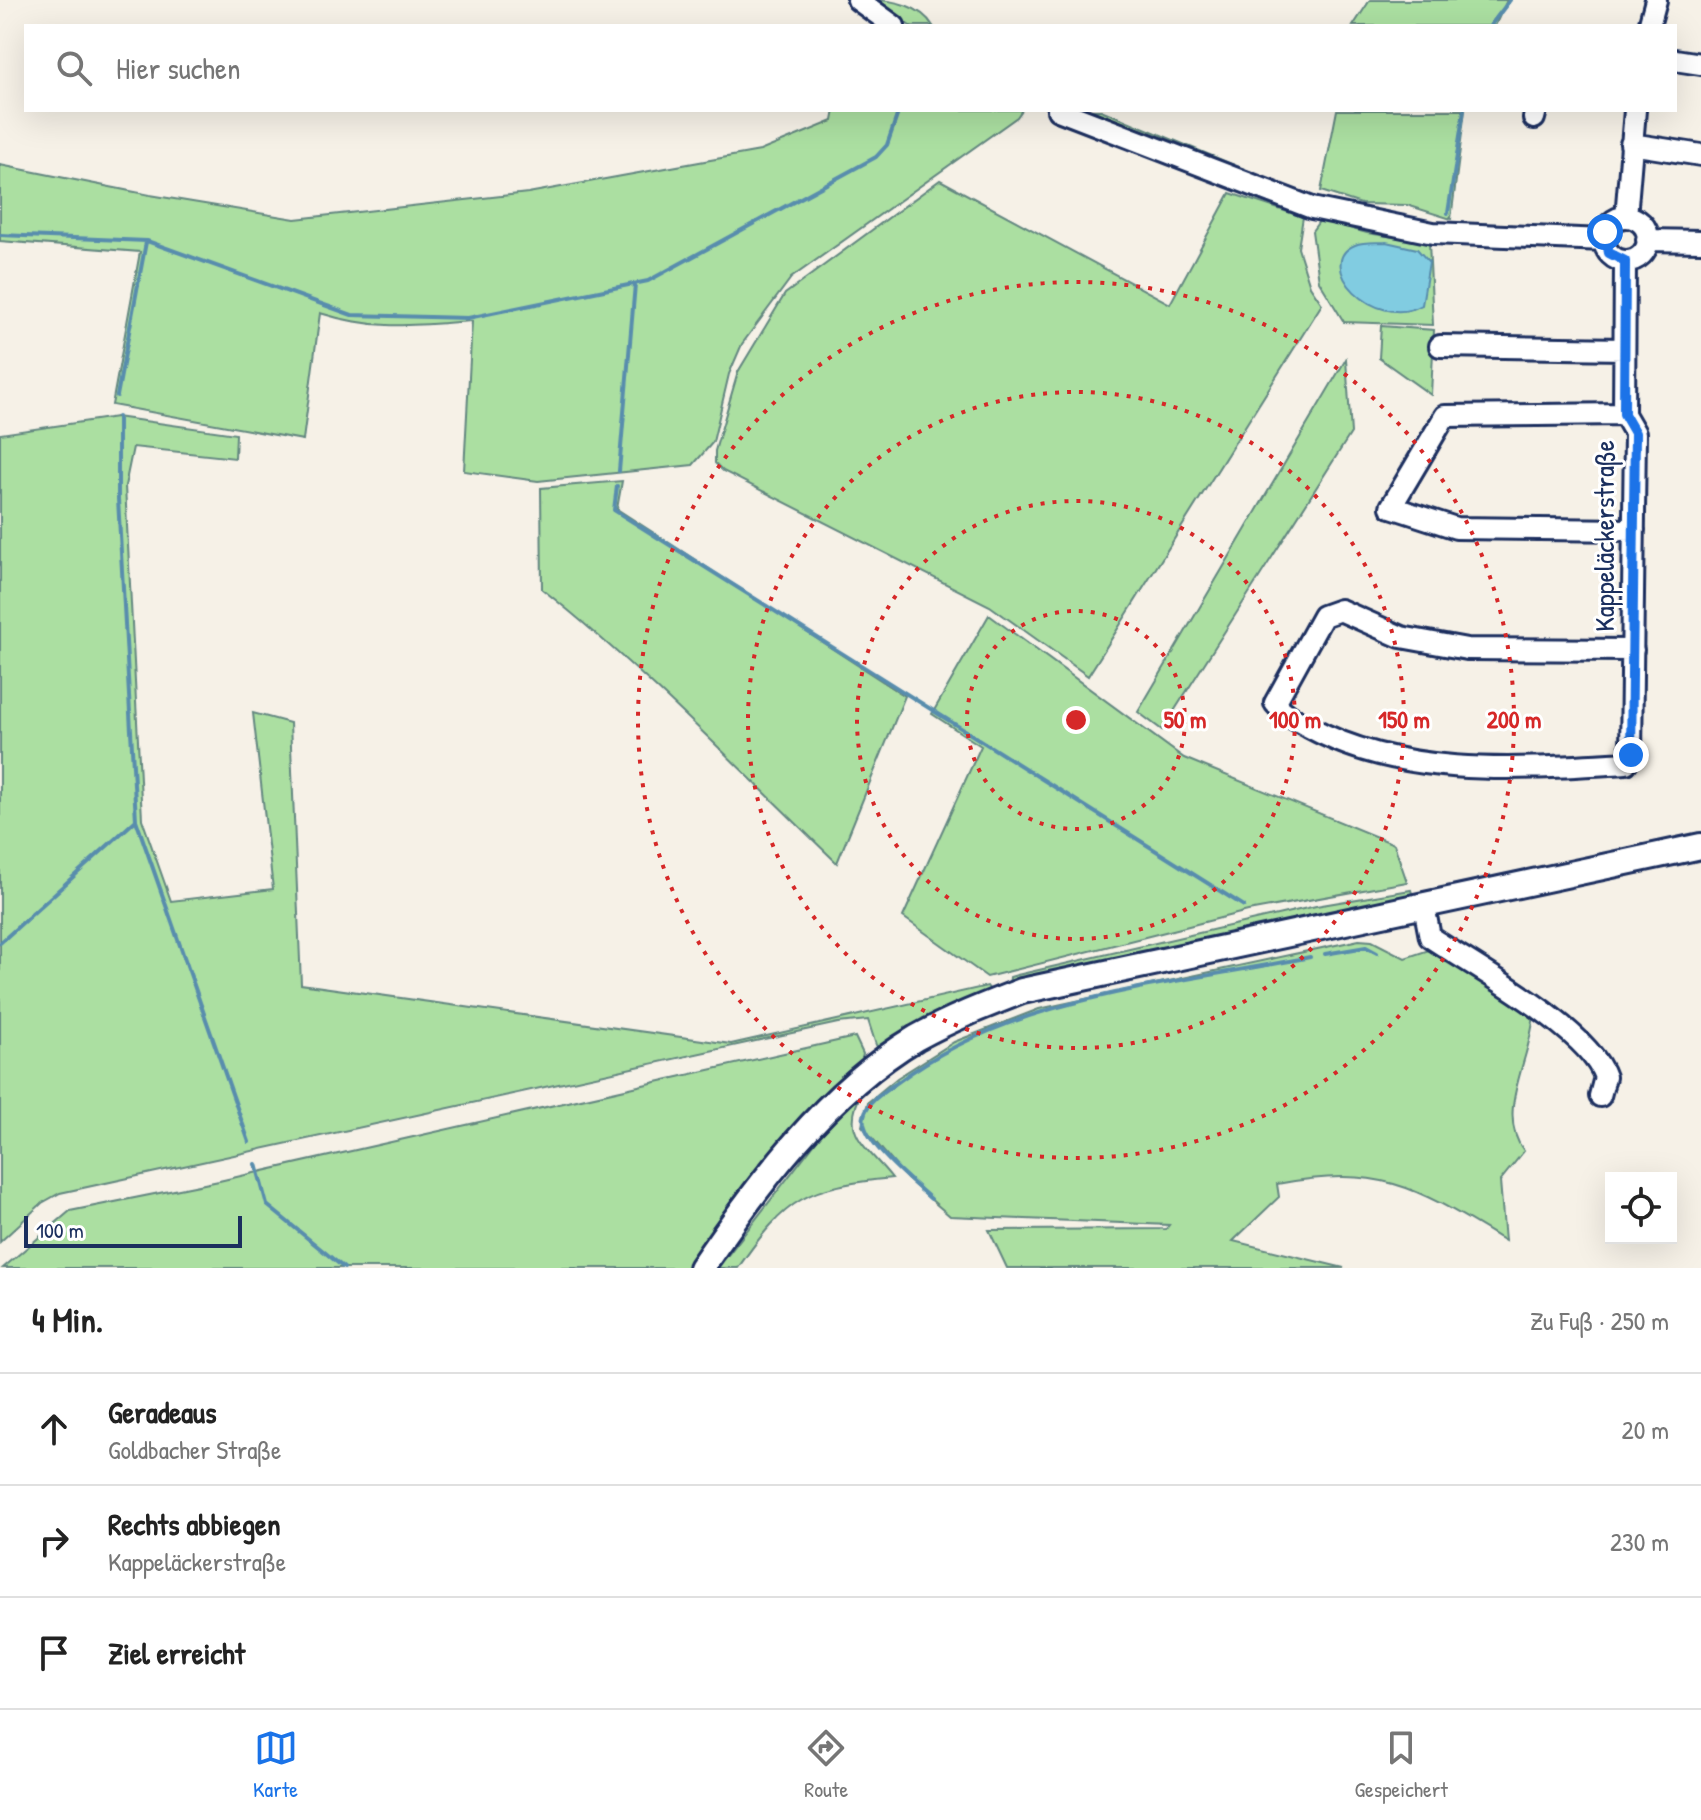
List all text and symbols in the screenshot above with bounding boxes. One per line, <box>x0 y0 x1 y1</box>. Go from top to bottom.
search box <box>24 24 1677 112</box>
icon: search <box>52 46 96 90</box>
text: Hier suchen <box>116 48 240 88</box>
route start <box>1587 214 1623 250</box>
street label: Kappeläckerstraße <box>1585 440 1623 632</box>
text: 50 m <box>1164 703 1206 735</box>
text: 100 m <box>1269 703 1321 735</box>
text: 150 m <box>1378 703 1430 735</box>
text: 200 m <box>1487 703 1541 735</box>
centre of rings <box>1062 706 1090 734</box>
route end <box>1613 737 1649 773</box>
map controls <box>1605 1172 1677 1244</box>
button: locate <box>1605 1172 1677 1244</box>
scale bar <box>24 1212 242 1248</box>
text: 100 m <box>36 1215 84 1245</box>
text: 4 Min. <box>32 1297 103 1343</box>
text: Zu Fuß · 250 m <box>1530 1303 1669 1338</box>
text: Geradeaus <box>108 1392 217 1432</box>
icon: ahead <box>32 1407 76 1451</box>
text: 20 m <box>1622 1412 1669 1447</box>
text: Goldbacher Straße <box>108 1432 281 1467</box>
text: Rechts abbiegen <box>108 1504 281 1544</box>
icon: right <box>32 1519 76 1563</box>
text: 230 m <box>1610 1524 1669 1559</box>
text: Kappeläckerstraße <box>108 1544 286 1579</box>
icon: arrive <box>32 1631 76 1675</box>
text: Ziel erreicht <box>108 1633 245 1673</box>
tab: Karte <box>253 1726 298 1804</box>
tab: Route <box>804 1726 848 1804</box>
tab: Gespeichert <box>1354 1726 1448 1804</box>

